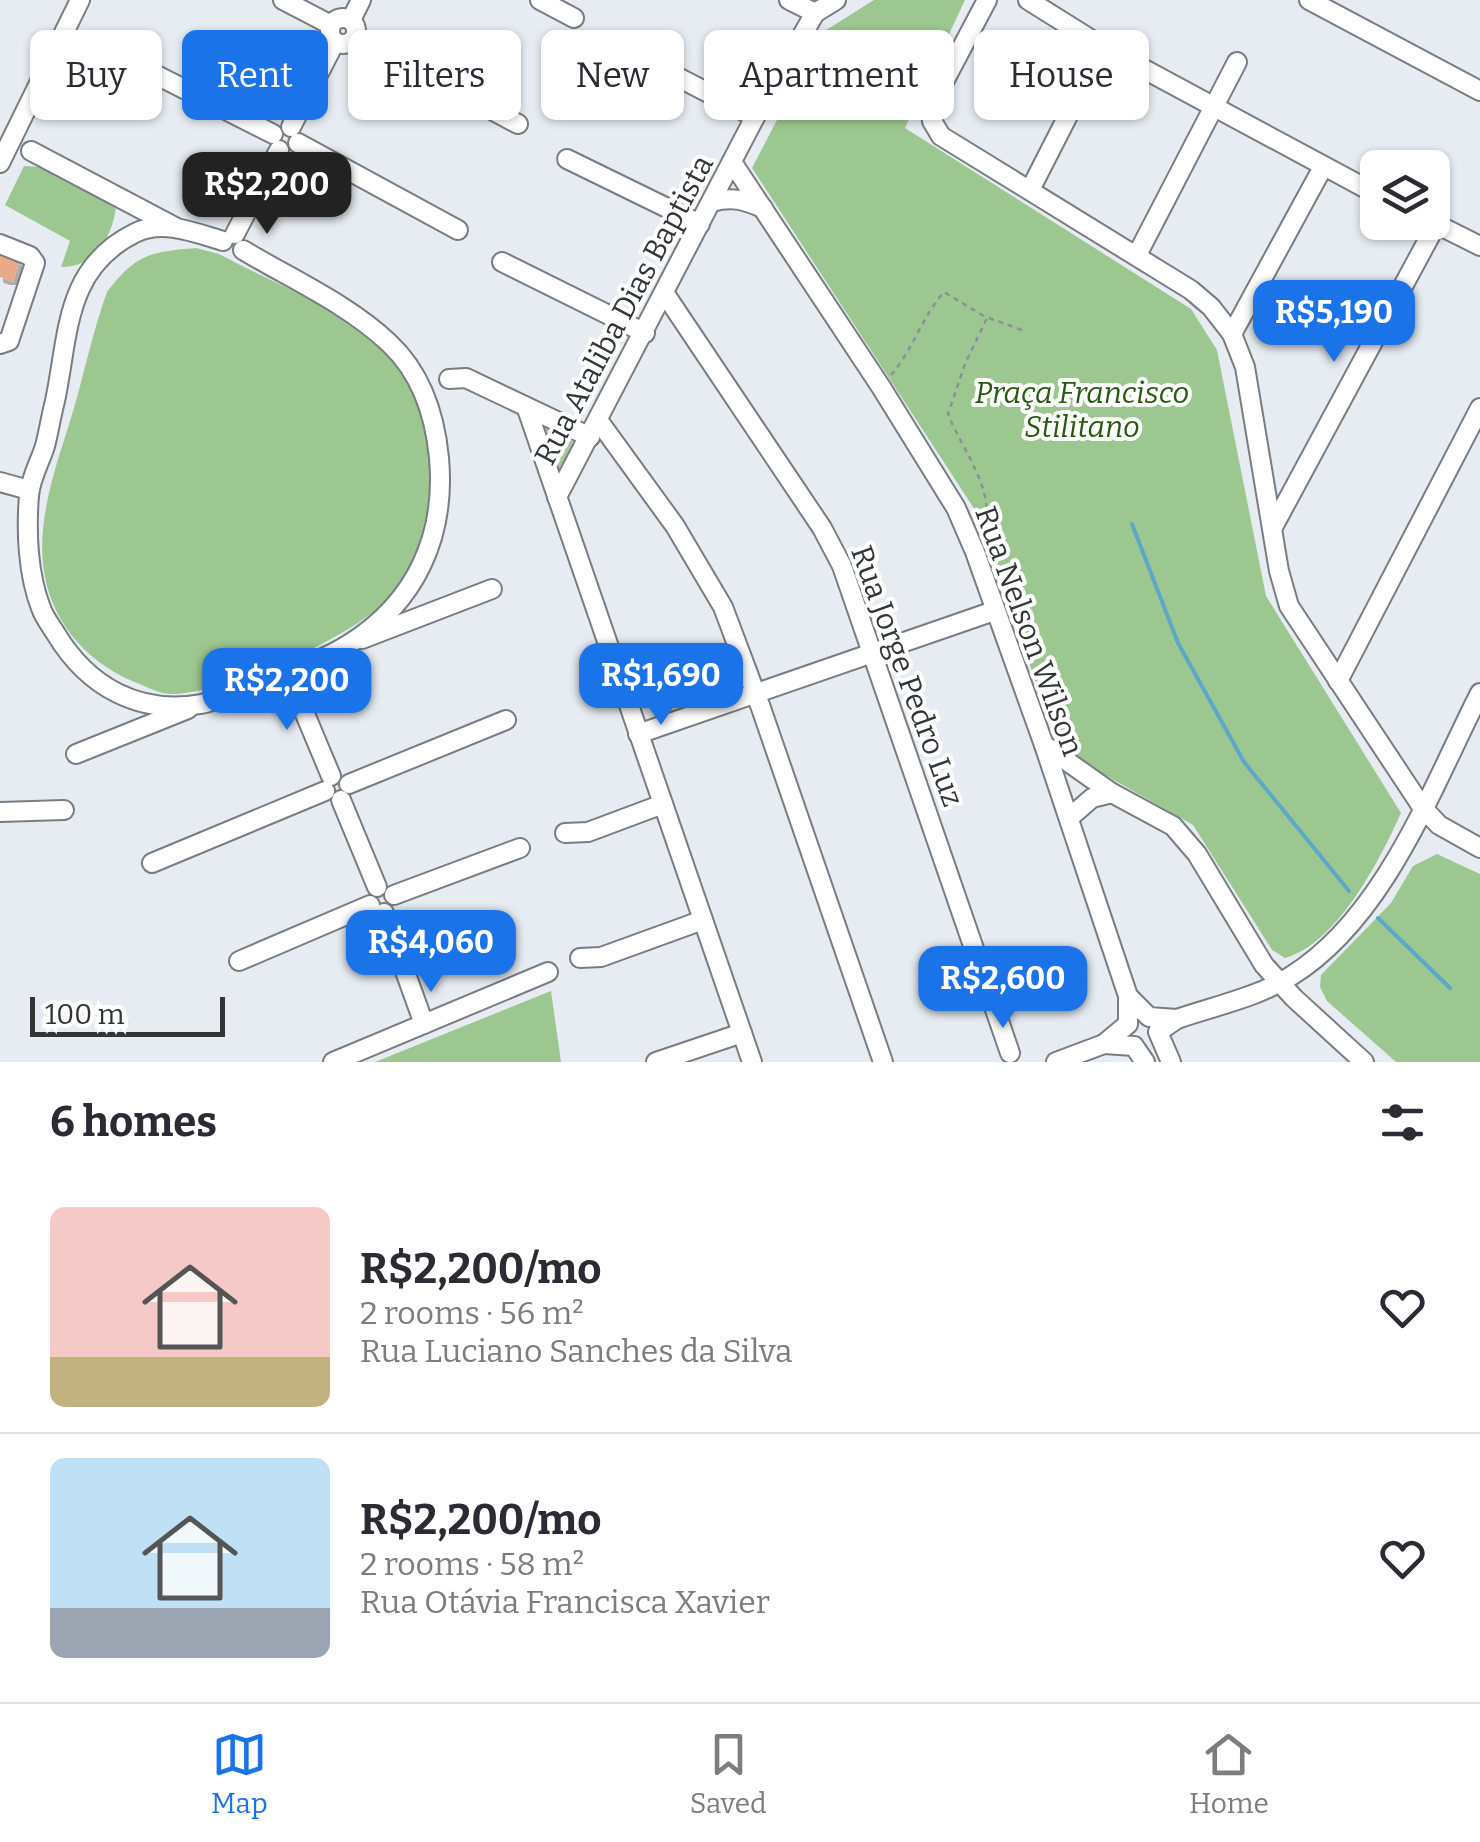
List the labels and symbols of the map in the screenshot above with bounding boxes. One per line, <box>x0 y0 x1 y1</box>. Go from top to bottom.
street label: Rua Ataliba Dias Baptista <box>527 149 721 471</box>
pin: R$2,200 <box>175 152 359 237</box>
pin: R$5,190 <box>1242 280 1426 365</box>
park label: Praça Francisco Stilitano <box>975 375 1189 445</box>
street label: Rua Nelson Wilson <box>967 501 1091 761</box>
street label: Rua Jorge Pedro Luz <box>843 541 971 811</box>
pin: R$1,690 <box>569 643 753 728</box>
pin: R$2,200 <box>195 648 379 733</box>
pin: R$4,060 <box>339 910 523 995</box>
pin: R$2,600 <box>911 946 1095 1031</box>
scale bar <box>30 992 225 1036</box>

